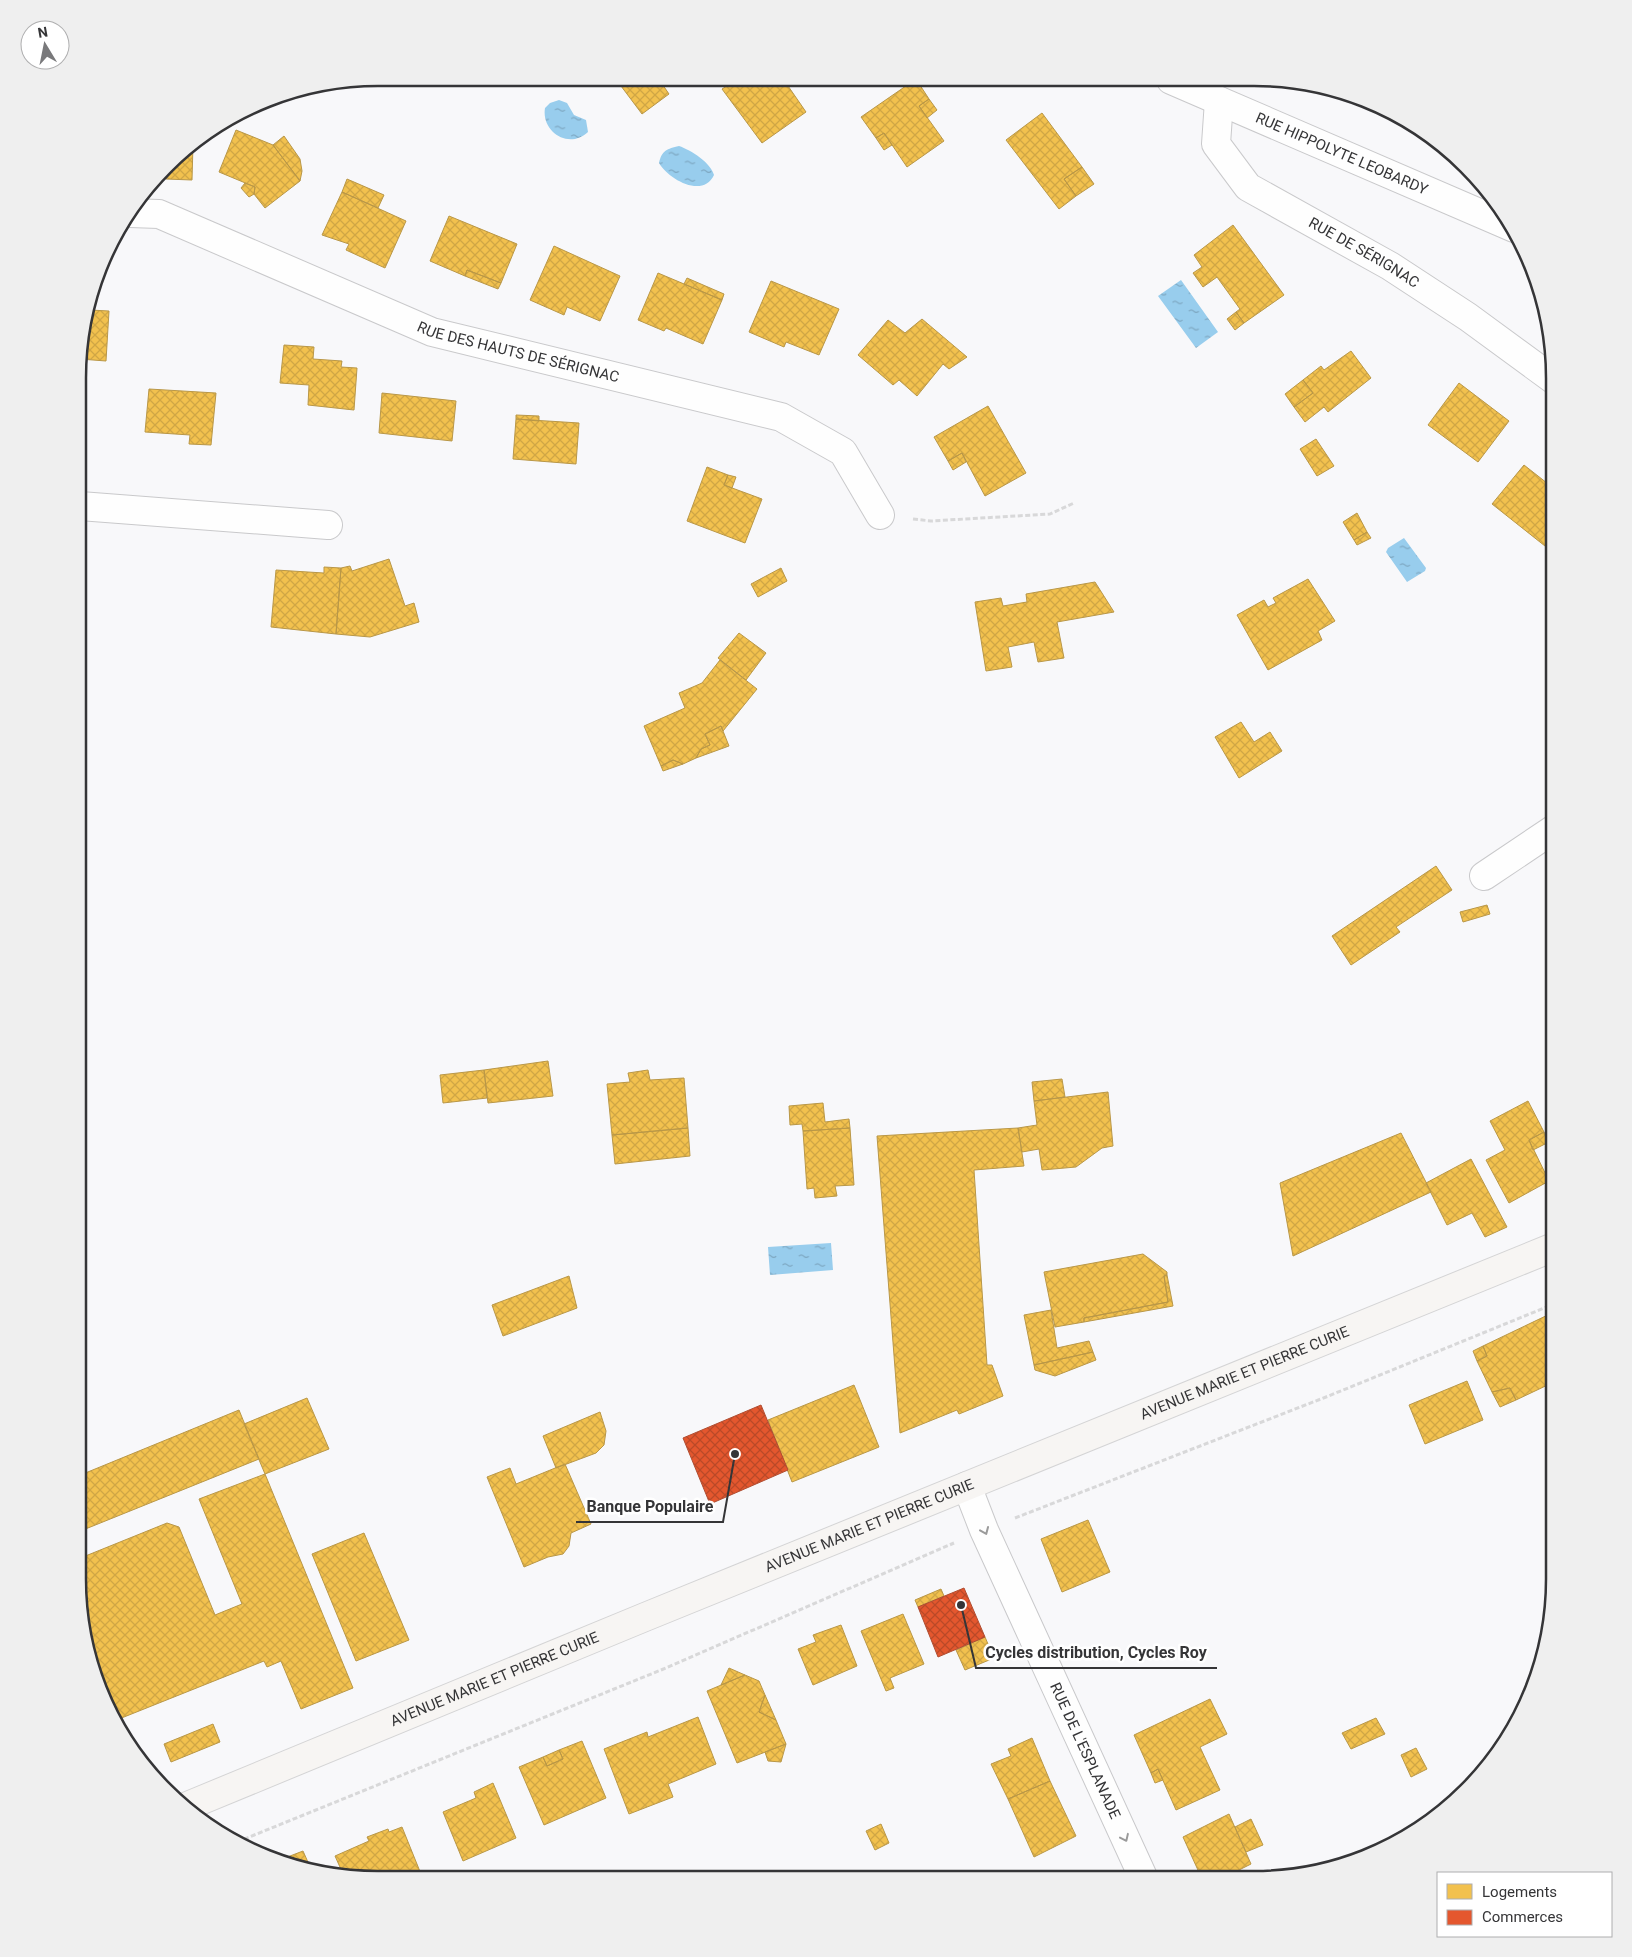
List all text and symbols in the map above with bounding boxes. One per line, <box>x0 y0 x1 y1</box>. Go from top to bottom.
north arrow <box>20 20 70 70</box>
text: N <box>36 23 49 41</box>
street label: RUE HIPPOLYTE LEOBARDY <box>1253 109 1431 199</box>
street label: RUE DE SÉRIGNAC <box>1306 214 1423 292</box>
street label: RUE DES HAUTS DE SÉRIGNAC <box>415 318 621 386</box>
street label: AVENUE MARIE ET PIERRE CURIE <box>1137 1322 1352 1424</box>
street label: AVENUE MARIE ET PIERRE CURIE <box>762 1475 977 1576</box>
callout: Banque Populaire <box>576 1491 723 1522</box>
text: Banque Populaire <box>587 1497 714 1516</box>
one-way arrow <box>978 1526 989 1535</box>
street label: AVENUE MARIE ET PIERRE CURIE <box>388 1628 602 1730</box>
callout: Cycles distribution, Cycles Roy <box>976 1637 1217 1668</box>
text: Cycles distribution, Cycles Roy <box>985 1643 1208 1662</box>
street label: RUE DE L'ESPLANADE <box>1046 1680 1124 1822</box>
one-way arrow <box>1119 1833 1130 1842</box>
legend <box>1437 1872 1612 1937</box>
text: Logements <box>1482 1883 1557 1901</box>
text: Commerces <box>1482 1908 1563 1926</box>

